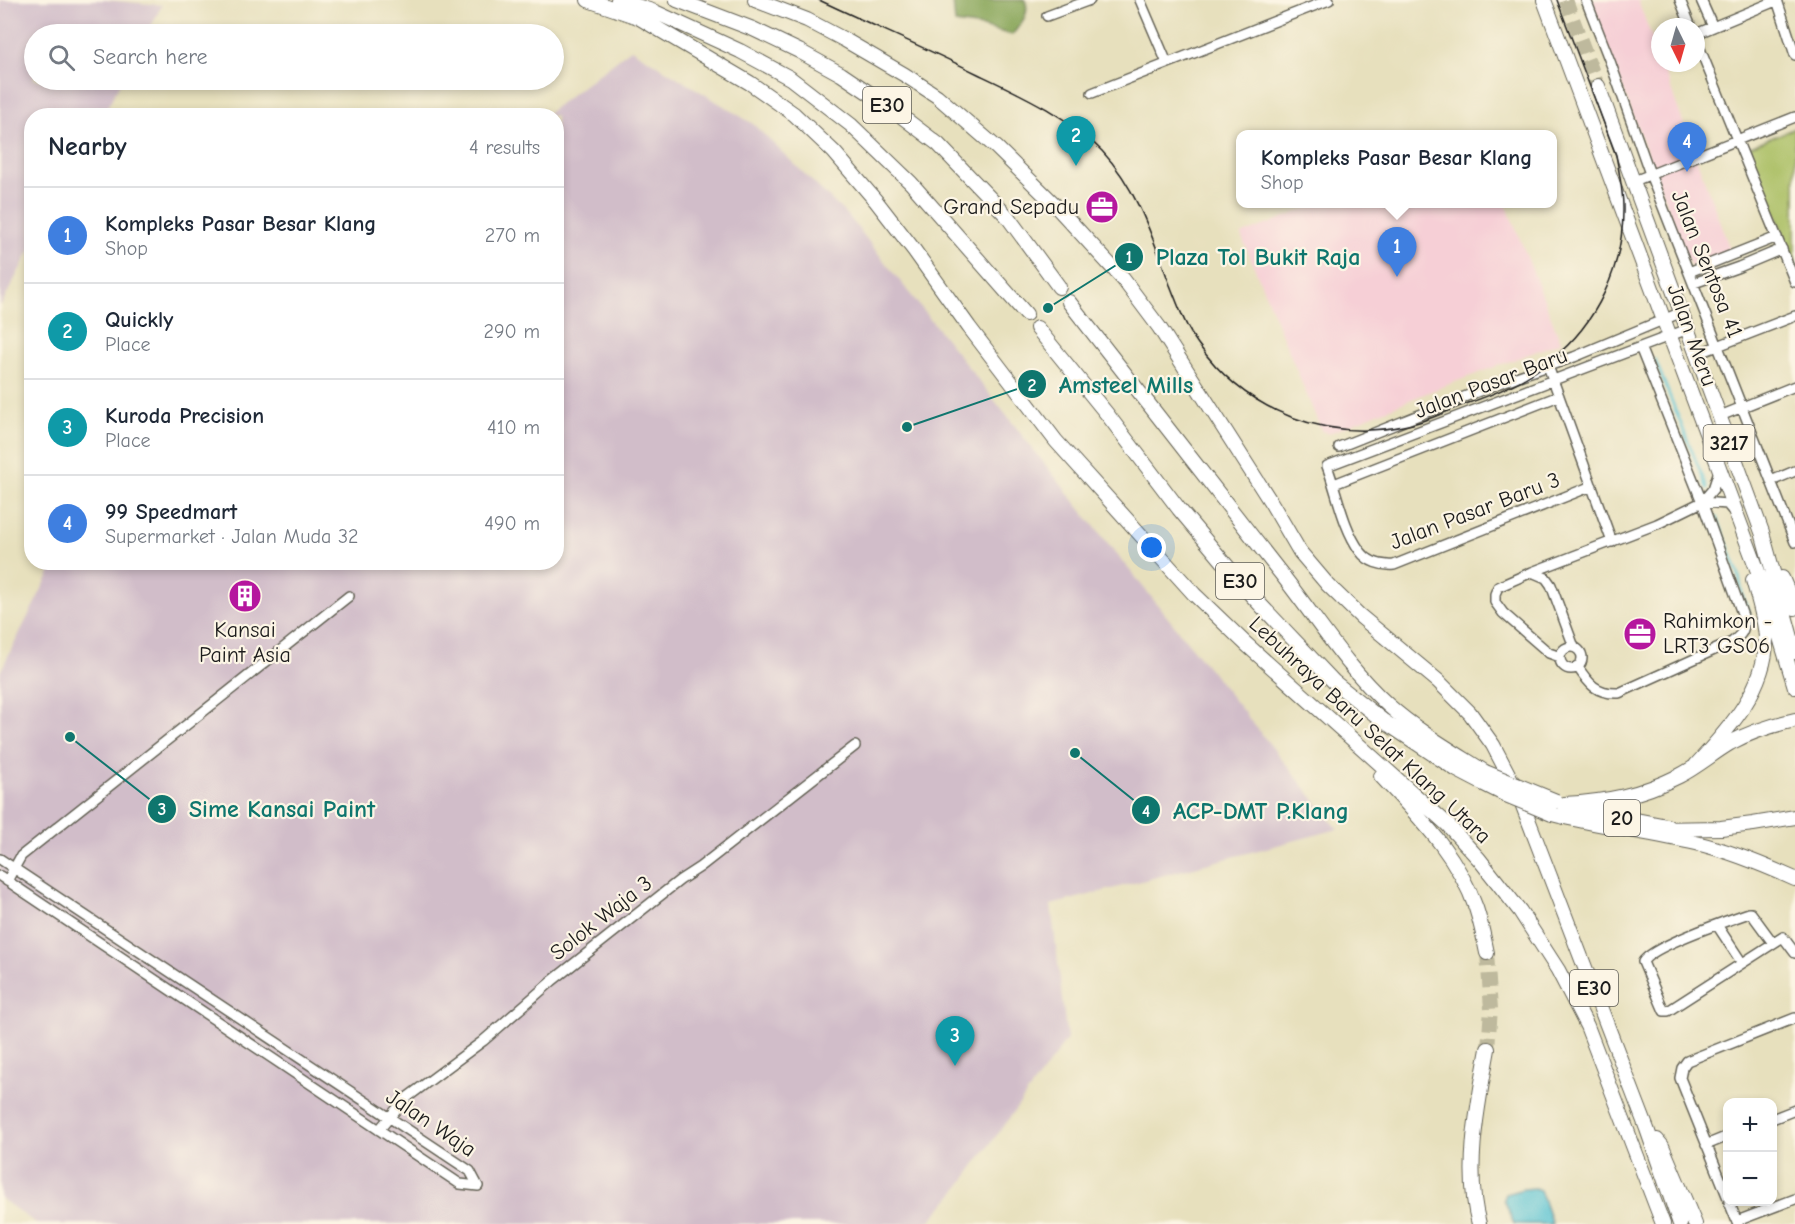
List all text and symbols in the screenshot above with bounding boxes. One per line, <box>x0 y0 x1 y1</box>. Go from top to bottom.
north arrow <box>1651 18 1705 72</box>
search box <box>24 24 564 90</box>
icon: search <box>45 41 78 74</box>
text: Search here <box>93 44 208 70</box>
road number: E30 <box>863 87 911 123</box>
pin: 2 <box>1056 116 1096 166</box>
pin: 4 <box>1668 122 1706 172</box>
popup <box>1236 130 1557 208</box>
text: Nearby <box>48 132 127 162</box>
text: 4 results <box>469 136 540 159</box>
text: Kompleks Pasar Besar Klang <box>1261 145 1532 171</box>
text: Shop <box>1261 171 1304 194</box>
street label: Jalan Sentosa 41 <box>1666 186 1748 342</box>
office icon: Grand Sepadu <box>1084 189 1120 225</box>
place label: Grand Sepadu <box>943 194 1079 220</box>
text: Kompleks Pasar Besar Klang <box>105 211 376 237</box>
text: 1 <box>64 224 71 247</box>
text: 270 m <box>485 224 540 247</box>
pin: 1 <box>1378 228 1416 277</box>
callout: Plaza Tol Bukit Raja <box>1114 236 1372 278</box>
text: Shop <box>105 237 148 260</box>
text: Plaza Tol Bukit Raja <box>1156 243 1360 271</box>
text: 1 <box>1125 247 1133 268</box>
street label: Jalan Meru <box>1662 281 1722 389</box>
text: Quickly <box>105 307 173 333</box>
text: 2 <box>63 320 72 343</box>
text: 290 m <box>484 320 540 343</box>
text: Place <box>105 333 151 356</box>
street label: Jalan Pasar Baru <box>1411 342 1571 424</box>
callout: Amsteel Mills <box>1017 363 1206 405</box>
text: Amsteel Mills <box>1059 371 1193 399</box>
text: 2 <box>1028 375 1037 396</box>
text: Kuroda Precision <box>105 403 264 429</box>
text: 3 <box>63 416 72 439</box>
text: 410 m <box>487 416 540 439</box>
road number: 3217 <box>1704 425 1754 461</box>
text: Place <box>105 429 151 452</box>
street label: Jalan Pasar Baru 3 <box>1386 467 1564 555</box>
text: 99 Speedmart <box>105 499 237 525</box>
text: 4 <box>63 512 72 535</box>
text: 490 m <box>484 512 540 535</box>
text: Supermarket · Jalan Muda 32 <box>105 525 359 548</box>
your location <box>1137 533 1166 562</box>
road number: E30 <box>1216 563 1264 599</box>
building icon: Kansai Paint Asia <box>227 578 263 614</box>
place label: Rahimkon - LRT3 GS06 <box>1663 608 1772 659</box>
street label: Lebuhraya Baru Selat Klang Utara <box>1244 611 1496 849</box>
office icon: Rahimkon - LRT3 GS06 <box>1622 616 1658 652</box>
place label: Kansai Paint Asia <box>199 617 291 668</box>
callout: Sime Kansai Paint <box>147 788 387 830</box>
callout: ACP-DMT P.Klang <box>1131 789 1361 831</box>
text: Sime Kansai Paint <box>189 795 376 823</box>
text: ACP-DMT P.Klang <box>1173 797 1349 825</box>
text: 3 <box>158 799 166 820</box>
road number: 20 <box>1604 800 1640 836</box>
text: 4 <box>1142 801 1150 822</box>
street label: Solok Waja 3 <box>545 870 657 966</box>
road number: E30 <box>1570 970 1618 1006</box>
pin: 3 <box>936 1016 974 1066</box>
street label: Jalan Waja <box>381 1084 481 1162</box>
map controls <box>1723 1098 1777 1206</box>
button: + <box>1723 1098 1777 1152</box>
button: − <box>1723 1152 1777 1206</box>

